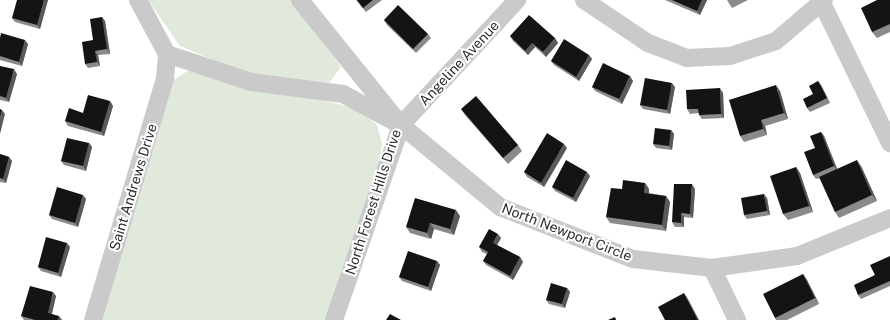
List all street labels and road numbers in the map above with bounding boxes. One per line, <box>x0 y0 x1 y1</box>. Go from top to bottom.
street label: Angeline Avenue <box>415 17 503 109</box>
street label: Saint Andrews Drive <box>106 122 160 252</box>
street label: North Forest Hills Drive <box>342 127 404 277</box>
street label: North Newport Circle <box>500 199 634 265</box>

